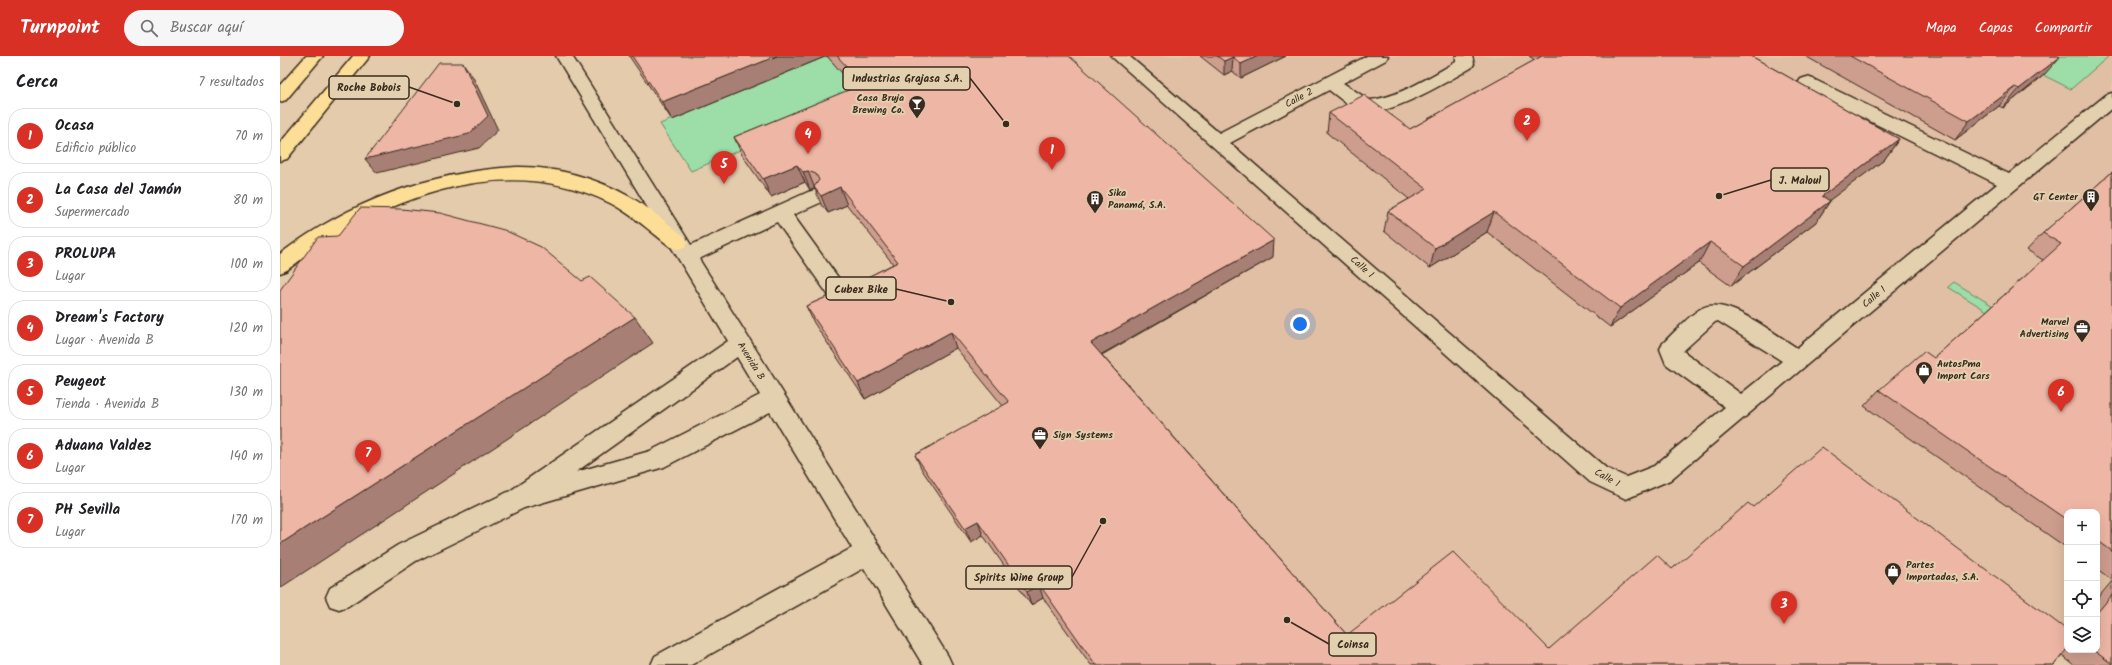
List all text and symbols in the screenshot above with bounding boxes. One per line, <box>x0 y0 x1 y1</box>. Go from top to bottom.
search box <box>124 10 404 46</box>
text: Turnpoint <box>20 13 100 43</box>
text: Buscar aquí <box>170 16 243 40</box>
icon: search <box>138 17 160 39</box>
text: Mapa <box>1926 17 1957 39</box>
text: Capas <box>1979 17 2013 39</box>
text: Compartir <box>2035 17 2092 39</box>
callout: Industrias Grajasa S.A. <box>843 67 970 90</box>
text: Cerca <box>16 69 58 96</box>
text: Industrias Grajasa S.A. <box>852 70 963 88</box>
text: 7 resultados <box>199 72 264 93</box>
callout: Roche Bobois <box>329 76 409 99</box>
text: Roche Bobois <box>337 79 402 97</box>
street label: Calle 2 <box>1282 84 1316 112</box>
place label: Casa Bruja Brewing Co. <box>852 90 904 118</box>
bar icon: Casa Bruja Brewing Co. <box>907 94 927 119</box>
pin: 2 <box>1514 108 1540 141</box>
text: Ocasa <box>55 114 94 138</box>
pin: 4 <box>795 121 821 154</box>
text: 1 <box>28 126 32 147</box>
text: 70 m <box>235 126 263 147</box>
pin: 1 <box>1039 137 1065 170</box>
text: Edificio público <box>55 138 136 159</box>
pin: 5 <box>711 151 737 184</box>
callout: J. Maloul <box>1771 168 1829 191</box>
text: J. Maloul <box>1779 172 1821 190</box>
text: La Casa del Jamón <box>55 178 181 202</box>
place label: Sika Panamá, S.A. <box>1108 185 1166 213</box>
building icon: GT Center <box>2081 187 2101 212</box>
building icon: Sika Panamá, S.A. <box>1085 189 1105 214</box>
place label: GT Center <box>2033 189 2078 205</box>
text: 2 <box>26 190 34 211</box>
text: 80 m <box>233 190 263 211</box>
text: Supermercado <box>55 202 129 223</box>
text: PROLUPA <box>55 242 116 266</box>
street label: Calle 1 <box>1346 252 1378 282</box>
text: 3 <box>26 254 34 275</box>
text: 100 m <box>230 254 263 275</box>
text: Lugar <box>55 266 85 287</box>
callout: Cubex Bike <box>826 277 896 300</box>
text: Cubex Bike <box>834 281 888 299</box>
street label: Calle 1 <box>1858 282 1890 312</box>
text: Dream's Factory <box>55 306 164 330</box>
your location <box>1290 314 1310 334</box>
place label: Marvel Advertising <box>2020 314 2069 342</box>
text: 4 <box>26 318 34 339</box>
text: 120 m <box>229 318 263 339</box>
office icon: Marvel Advertising <box>2072 318 2092 343</box>
text: Lugar · Avenida B <box>55 330 154 351</box>
street label: Avenida B <box>733 339 769 383</box>
place label: AutosPma Import Cars <box>1937 356 1990 384</box>
shop icon: AutosPma Import Cars <box>1914 360 1934 385</box>
text: Peugeot <box>55 370 106 394</box>
pin: 6 <box>2048 379 2074 412</box>
text: 5 <box>27 382 33 403</box>
text: 130 m <box>229 382 263 403</box>
text: Tienda · Avenida B <box>55 394 159 415</box>
office icon: Sign Systems <box>1030 425 1050 450</box>
place label: Sign Systems <box>1053 427 1113 443</box>
text: Aduana Valdez <box>55 434 151 458</box>
pin: 7 <box>355 440 381 473</box>
text: 6 <box>26 446 34 467</box>
text: 140 m <box>230 446 263 467</box>
text: Lugar <box>55 458 85 479</box>
street label: Calle 1 <box>1591 464 1623 492</box>
text: PH Sevilla <box>55 498 120 522</box>
map controls <box>2064 509 2100 653</box>
button: + <box>2064 509 2100 545</box>
text: 7 <box>27 510 33 531</box>
text: 170 m <box>231 510 263 531</box>
text: Lugar <box>55 522 85 543</box>
button: − <box>2064 545 2100 581</box>
place label: Partes Importadas, S.A. <box>1906 557 1979 585</box>
shop icon: Partes Importadas, S.A. <box>1883 561 1903 586</box>
callout: Spirits Wine Group <box>966 566 1072 589</box>
text: Spirits Wine Group <box>974 569 1064 587</box>
button: locate <box>2064 581 2100 617</box>
pin: 3 <box>1771 591 1797 624</box>
button: layers <box>2064 617 2100 653</box>
callout: Coinsa <box>1329 633 1376 656</box>
text: Coinsa <box>1337 636 1369 654</box>

